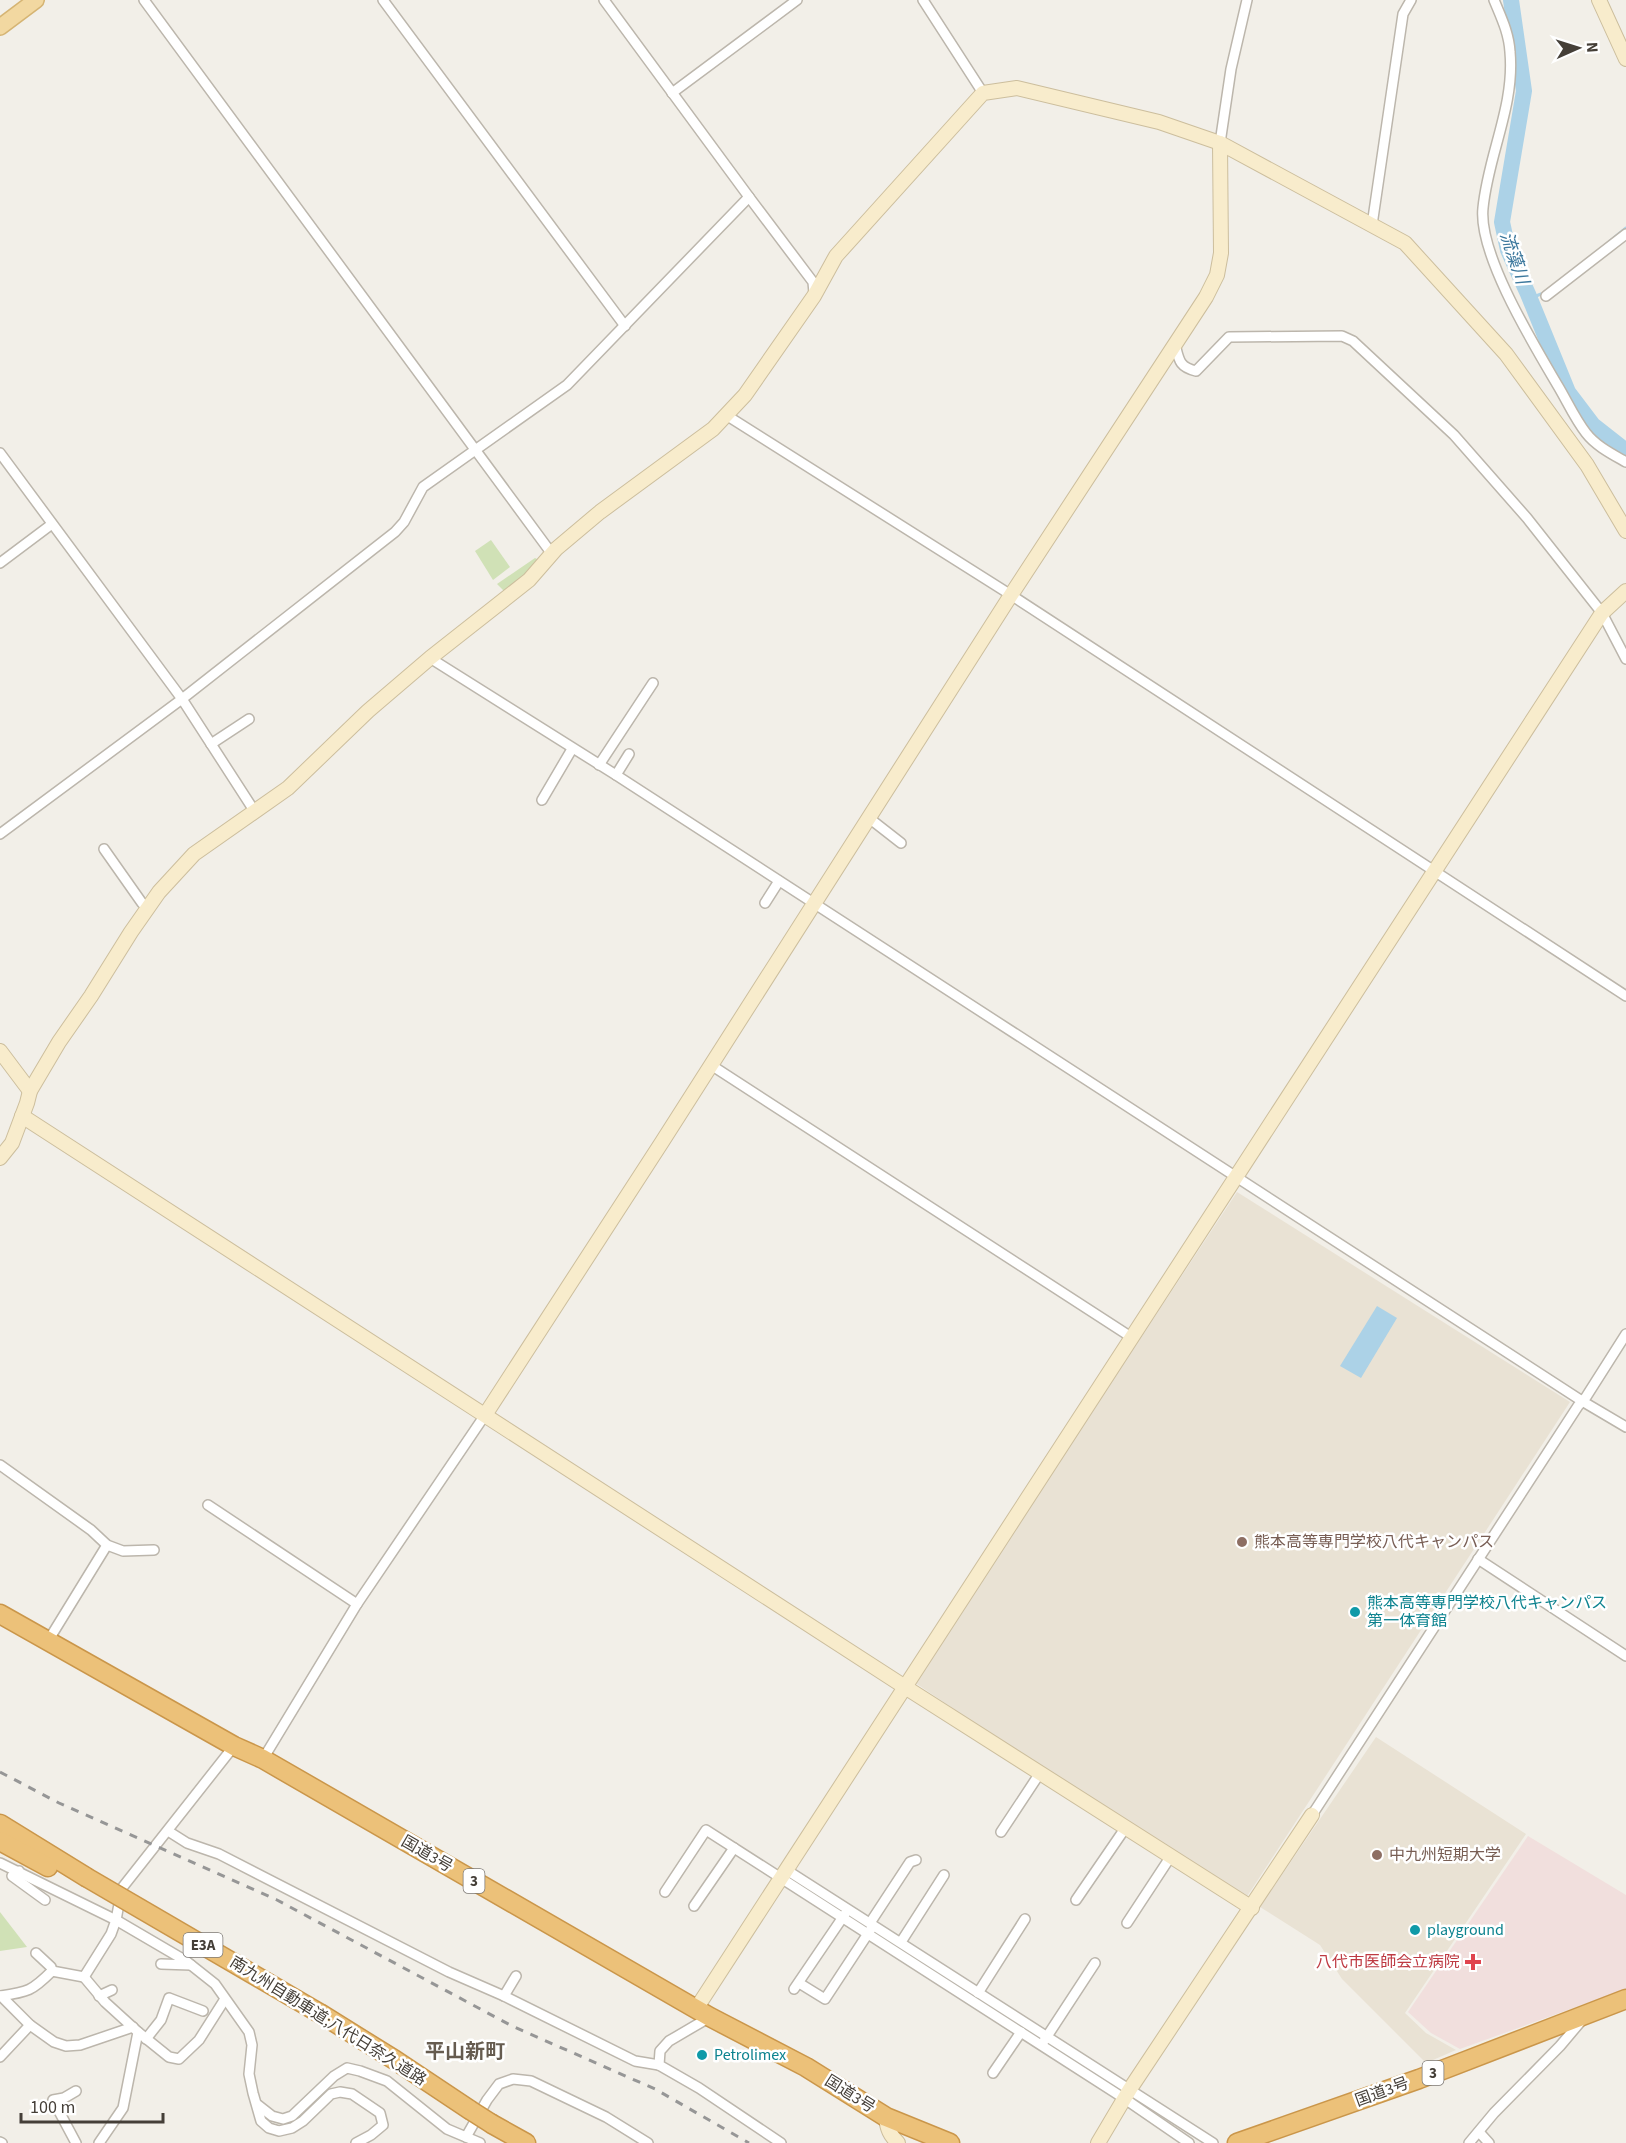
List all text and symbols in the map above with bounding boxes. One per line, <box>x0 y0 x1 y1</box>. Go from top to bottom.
north arrow <box>1548 18 1608 78</box>
text: N <box>1581 41 1603 53</box>
water label: 流藻川 <box>1493 228 1535 289</box>
place label: 熊本高等専門学校八代キャンパス <box>1254 1531 1494 1553</box>
marker: 熊本高等専門学校八代キャンパス <box>1235 1535 1249 1549</box>
place label: 熊本高等専門学校八代キャンパス 第一体育館 <box>1367 1592 1607 1632</box>
marker: 熊本高等専門学校八代キャンパス 第一体育館 <box>1348 1605 1362 1619</box>
street label: 国道3号 <box>397 1830 457 1878</box>
place label: 中九州短期大学 <box>1389 1844 1501 1866</box>
marker: 中九州短期大学 <box>1370 1848 1384 1862</box>
road number: 3 <box>464 1869 484 1893</box>
place label: playground <box>1427 1919 1504 1941</box>
marker: playground <box>1408 1923 1422 1937</box>
road number: E3A <box>184 1933 222 1957</box>
street label: 南九州自動車道;八代日奈久道路 <box>225 1951 431 2091</box>
place label: 八代市医師会立病院 <box>1316 1951 1460 1973</box>
marker: 八代市医師会立病院 <box>1464 1953 1482 1971</box>
district label: 平山新町 <box>425 2038 505 2066</box>
place label: Petrolimex <box>714 2044 786 2066</box>
marker: Petrolimex <box>695 2048 709 2062</box>
road number: 3 <box>1422 2061 1444 2085</box>
street label: 国道3号 <box>820 2070 880 2118</box>
street label: 国道3号 <box>1352 2072 1412 2112</box>
scale bar <box>21 2086 164 2124</box>
text: 100 m <box>30 2095 75 2120</box>

